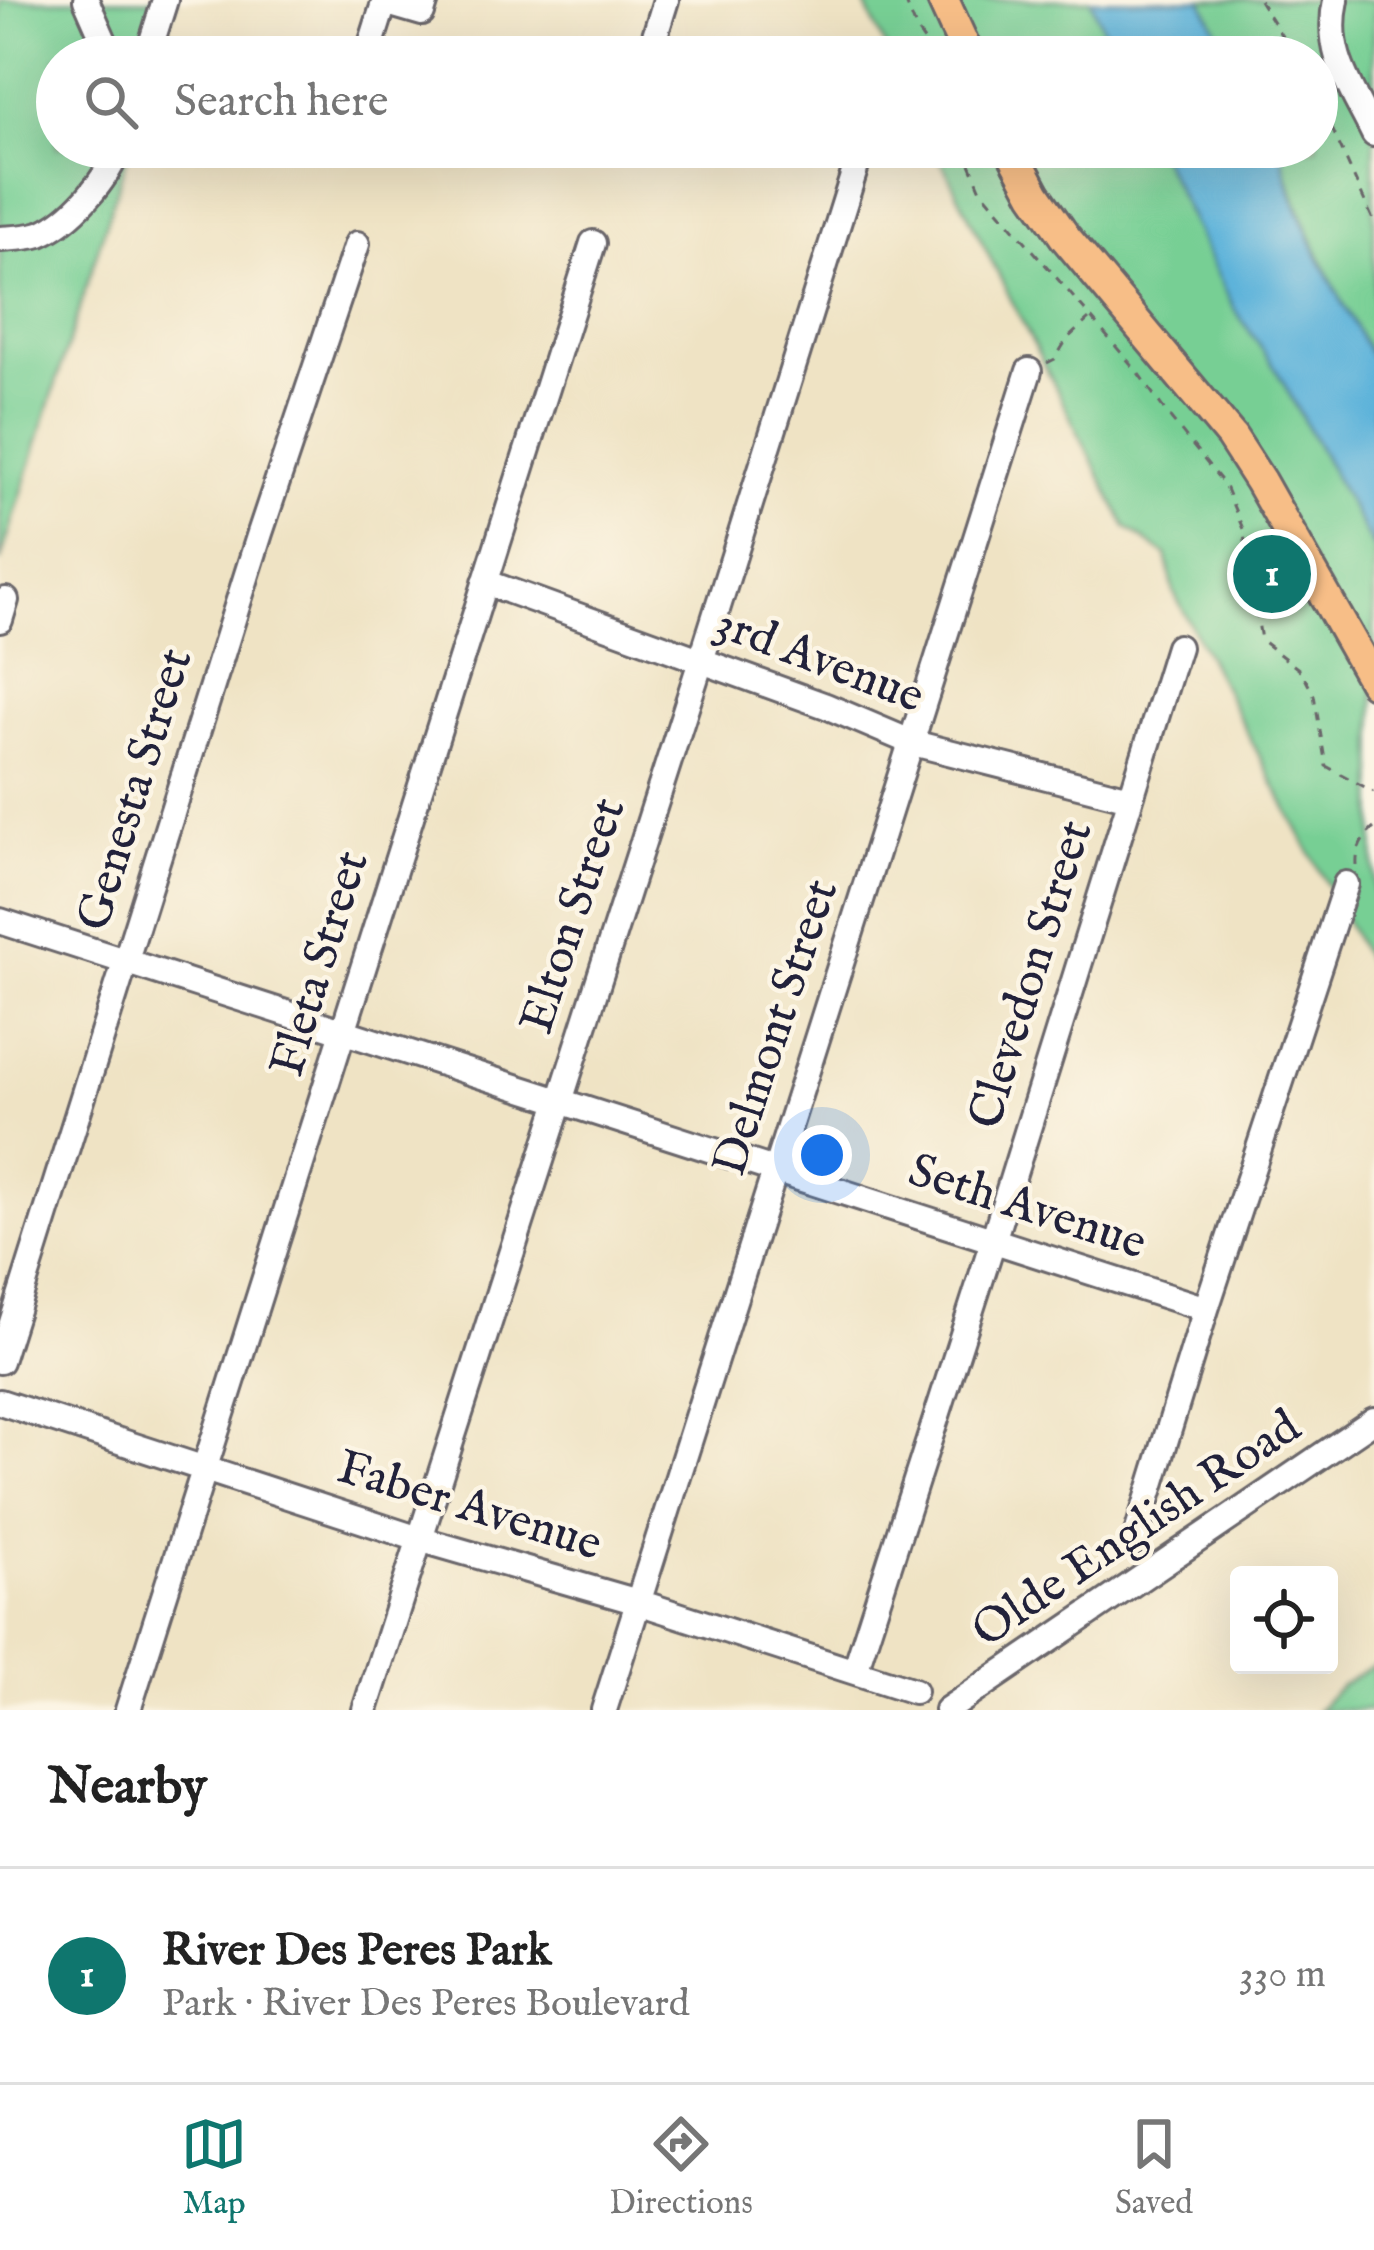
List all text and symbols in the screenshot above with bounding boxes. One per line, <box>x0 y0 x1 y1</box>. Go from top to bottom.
search box <box>36 36 1338 168</box>
icon: search <box>78 69 144 135</box>
text: Search here <box>174 74 388 131</box>
pin: 1 <box>1233 529 1311 619</box>
street label: 3rd Avenue <box>706 594 932 728</box>
street label: Genesta Street <box>65 642 207 938</box>
street label: Elton Street <box>508 791 640 1041</box>
street label: Clevedon Street <box>957 814 1107 1136</box>
street label: Fleta Street <box>258 844 384 1084</box>
street label: Delmont Street <box>701 872 853 1184</box>
your location <box>792 1125 852 1185</box>
street label: Seth Avenue <box>901 1141 1153 1275</box>
street label: Olde English Road <box>961 1398 1313 1662</box>
street label: Faber Avenue <box>330 1438 608 1576</box>
map controls <box>1230 1566 1338 1674</box>
button: locate <box>1230 1566 1338 1674</box>
text: Nearby <box>48 1756 207 1821</box>
text: River Des Peres Park <box>162 1923 551 1980</box>
text: 1 <box>80 1951 94 2000</box>
text: 330 m <box>1239 1951 1326 2000</box>
text: Park · River Des Peres Boulevard <box>162 1980 690 2029</box>
tab: Map <box>181 2111 247 2225</box>
tab: Directions <box>609 2111 753 2225</box>
tab: Saved <box>1115 2111 1193 2225</box>

